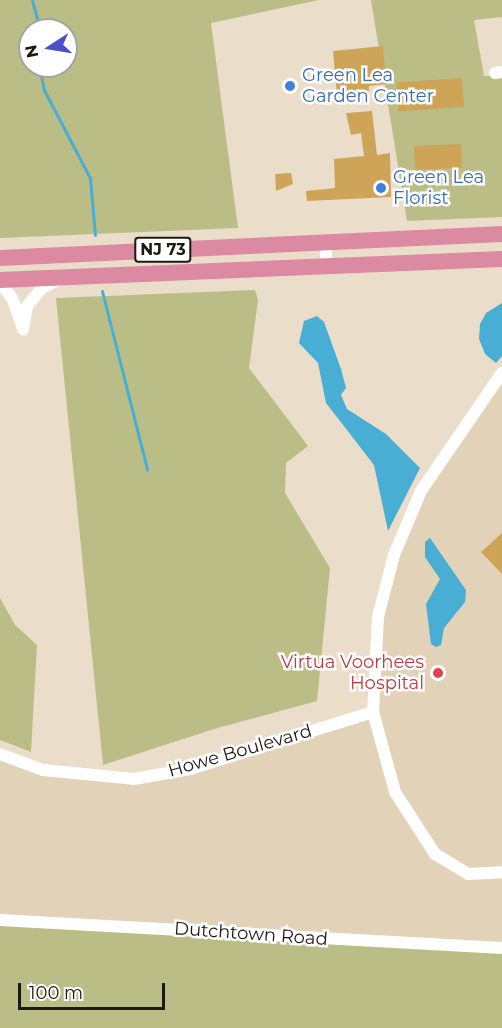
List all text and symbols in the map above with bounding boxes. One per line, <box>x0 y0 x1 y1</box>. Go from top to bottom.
north arrow <box>18 18 78 78</box>
text: N <box>21 43 42 60</box>
place label: Green Lea Garden Center <box>302 65 434 107</box>
marker: Green Lea Garden Center <box>283 79 297 93</box>
place label: Green Lea Florist <box>393 167 484 210</box>
marker: Green Lea Florist <box>374 181 388 195</box>
road number: NJ 73 <box>133 237 193 263</box>
place label: Virtua Voorhees Hospital <box>281 652 424 694</box>
marker: Virtua Voorhees Hospital <box>429 664 447 682</box>
street label: Howe Boulevard <box>166 720 314 782</box>
street label: Dutchtown Road <box>174 918 328 950</box>
scale bar <box>21 971 168 1009</box>
text: 100 m <box>29 982 83 1004</box>

